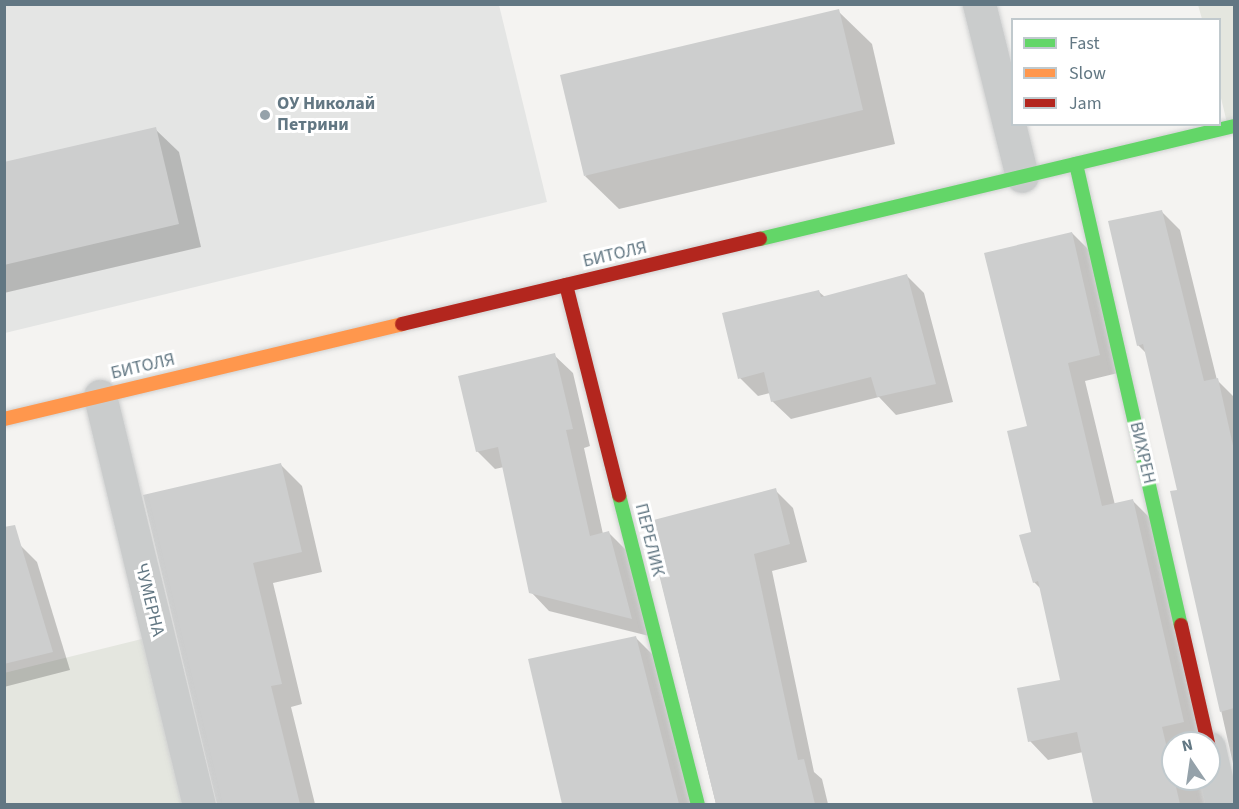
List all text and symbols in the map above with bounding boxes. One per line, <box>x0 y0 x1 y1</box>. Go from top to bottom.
legend <box>1011 18 1221 126</box>
text: Fast <box>1069 31 1100 56</box>
text: Slow <box>1069 61 1106 86</box>
text: Jam <box>1069 91 1102 116</box>
place label: ОУ Николай Петрини <box>277 94 375 136</box>
marker: ОУ Николай Петрини <box>258 108 272 122</box>
street label: БИТОЛЯ <box>581 237 649 273</box>
street label: БИТОЛЯ <box>109 349 177 385</box>
street label: ВИХРЕН <box>1124 420 1160 486</box>
street label: ПЕРЕЛИК <box>630 501 668 579</box>
street label: ЧУМЕРНА <box>130 561 168 639</box>
north arrow <box>1161 731 1221 791</box>
text: N <box>1180 733 1195 757</box>

